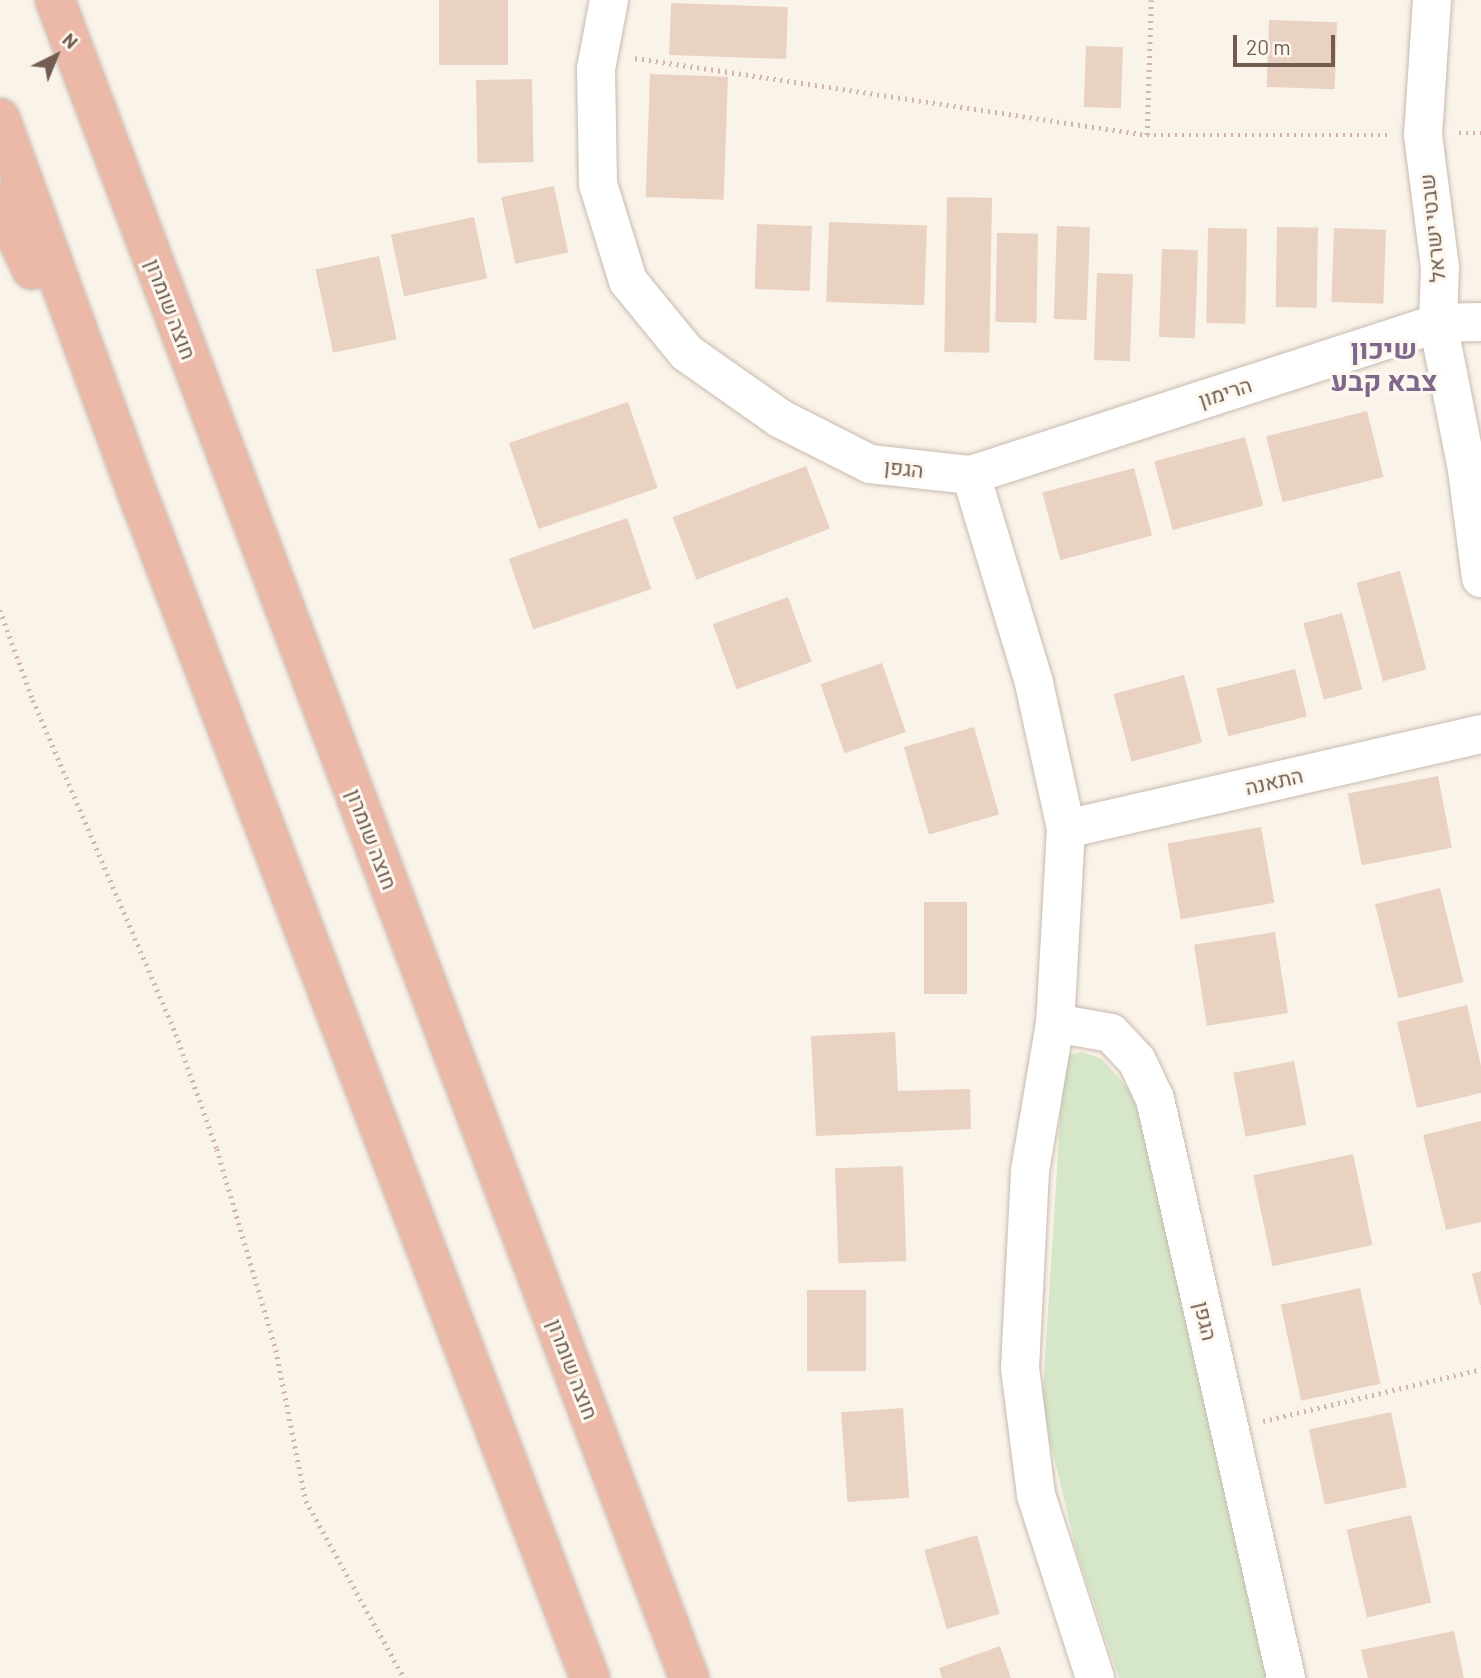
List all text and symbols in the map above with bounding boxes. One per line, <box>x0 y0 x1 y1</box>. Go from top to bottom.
north arrow <box>21 21 91 91</box>
scale bar <box>1236 21 1338 65</box>
text: N <box>58 28 83 53</box>
text: 20 m <box>1246 34 1291 59</box>
street label: שבטי ישראל <box>1414 173 1450 283</box>
street label: חוצה שומרון <box>140 255 202 363</box>
district label: שיכון צבא קבע <box>1331 331 1437 397</box>
street label: הרימון <box>1195 372 1255 412</box>
street label: הגפן <box>883 453 925 483</box>
street label: התאנה <box>1242 762 1306 800</box>
street label: חוצה שומרון <box>341 785 403 893</box>
street label: הגפן <box>1189 1299 1223 1343</box>
street label: חוצה שומרון <box>542 1315 604 1423</box>

